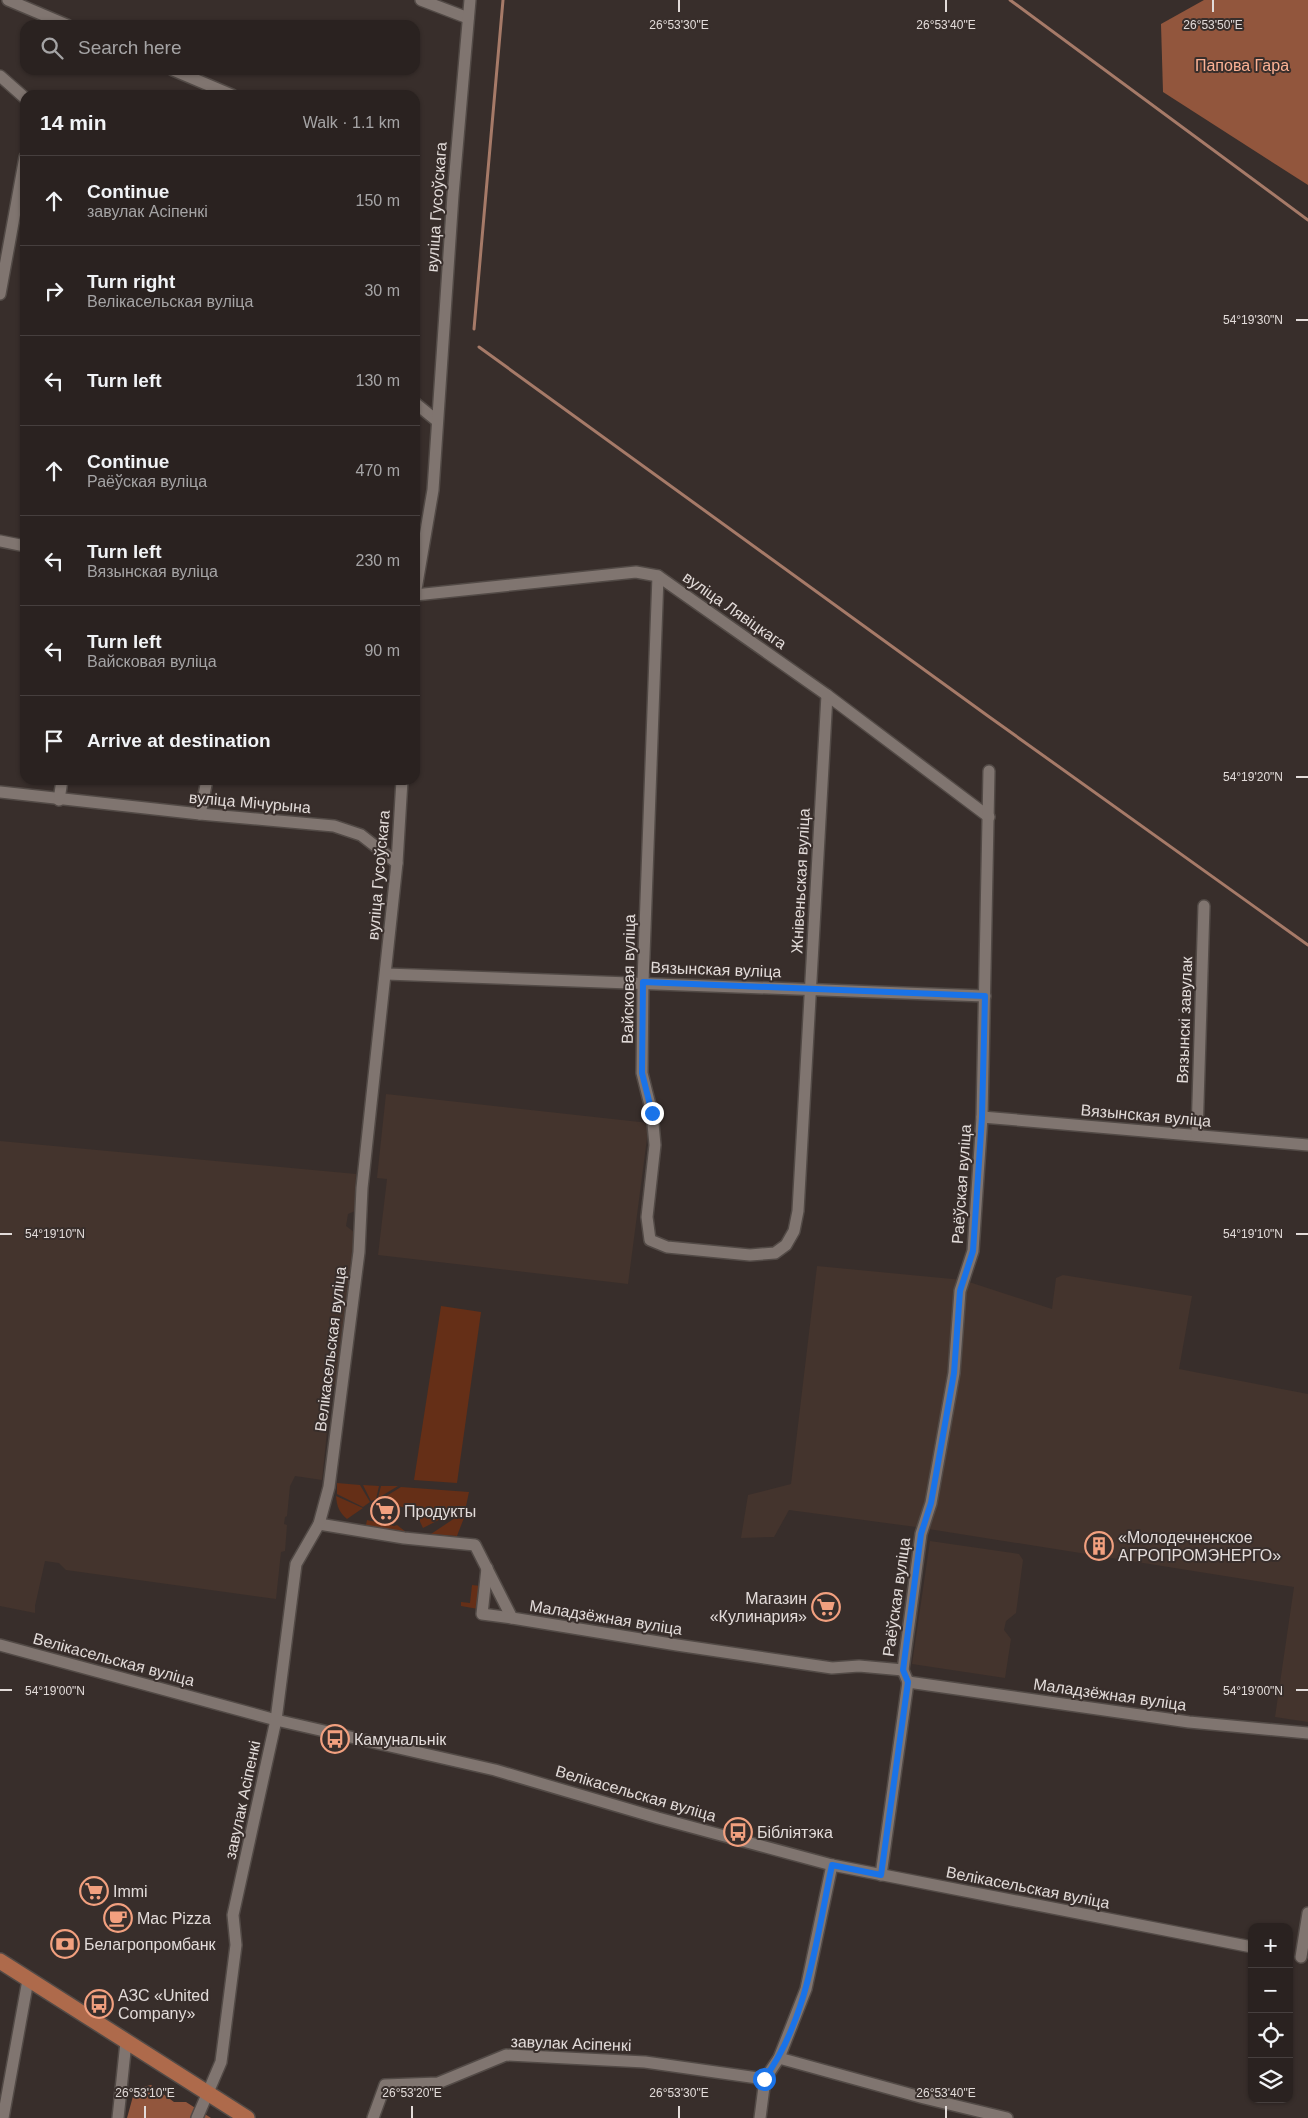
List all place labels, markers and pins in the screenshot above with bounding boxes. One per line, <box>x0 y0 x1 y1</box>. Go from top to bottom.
supermarket icon: Продукты <box>370 1496 400 1526</box>
place label: Продукты <box>404 1503 476 1520</box>
place label: «Молодечненское АГРОПРОМЭНЕРГО» <box>1118 1529 1281 1564</box>
building icon: «Молодечненское АГРОПРОМЭНЕРГО» <box>1084 1531 1114 1561</box>
place label: Магазин «Кулинария» <box>710 1590 807 1625</box>
supermarket icon: Магазин «Кулинария» <box>811 1592 841 1622</box>
bus stop icon: Камунальнік <box>320 1724 350 1754</box>
place label: Камунальнік <box>354 1731 447 1748</box>
bus stop icon: Бібліятэка <box>723 1817 753 1847</box>
place label: Бібліятэка <box>757 1824 833 1841</box>
supermarket icon: Immi <box>79 1876 109 1906</box>
place label: Immi <box>113 1883 148 1900</box>
cafe icon: Mac Pizza <box>103 1903 133 1933</box>
place label: Mac Pizza <box>137 1910 211 1927</box>
bank icon: Белагропромбанк <box>50 1929 80 1959</box>
place label: Белагропромбанк <box>84 1936 217 1953</box>
place label: АЗС «United Company» <box>118 1987 209 2022</box>
bus stop icon: АЗС «United Company» <box>84 1989 114 2019</box>

